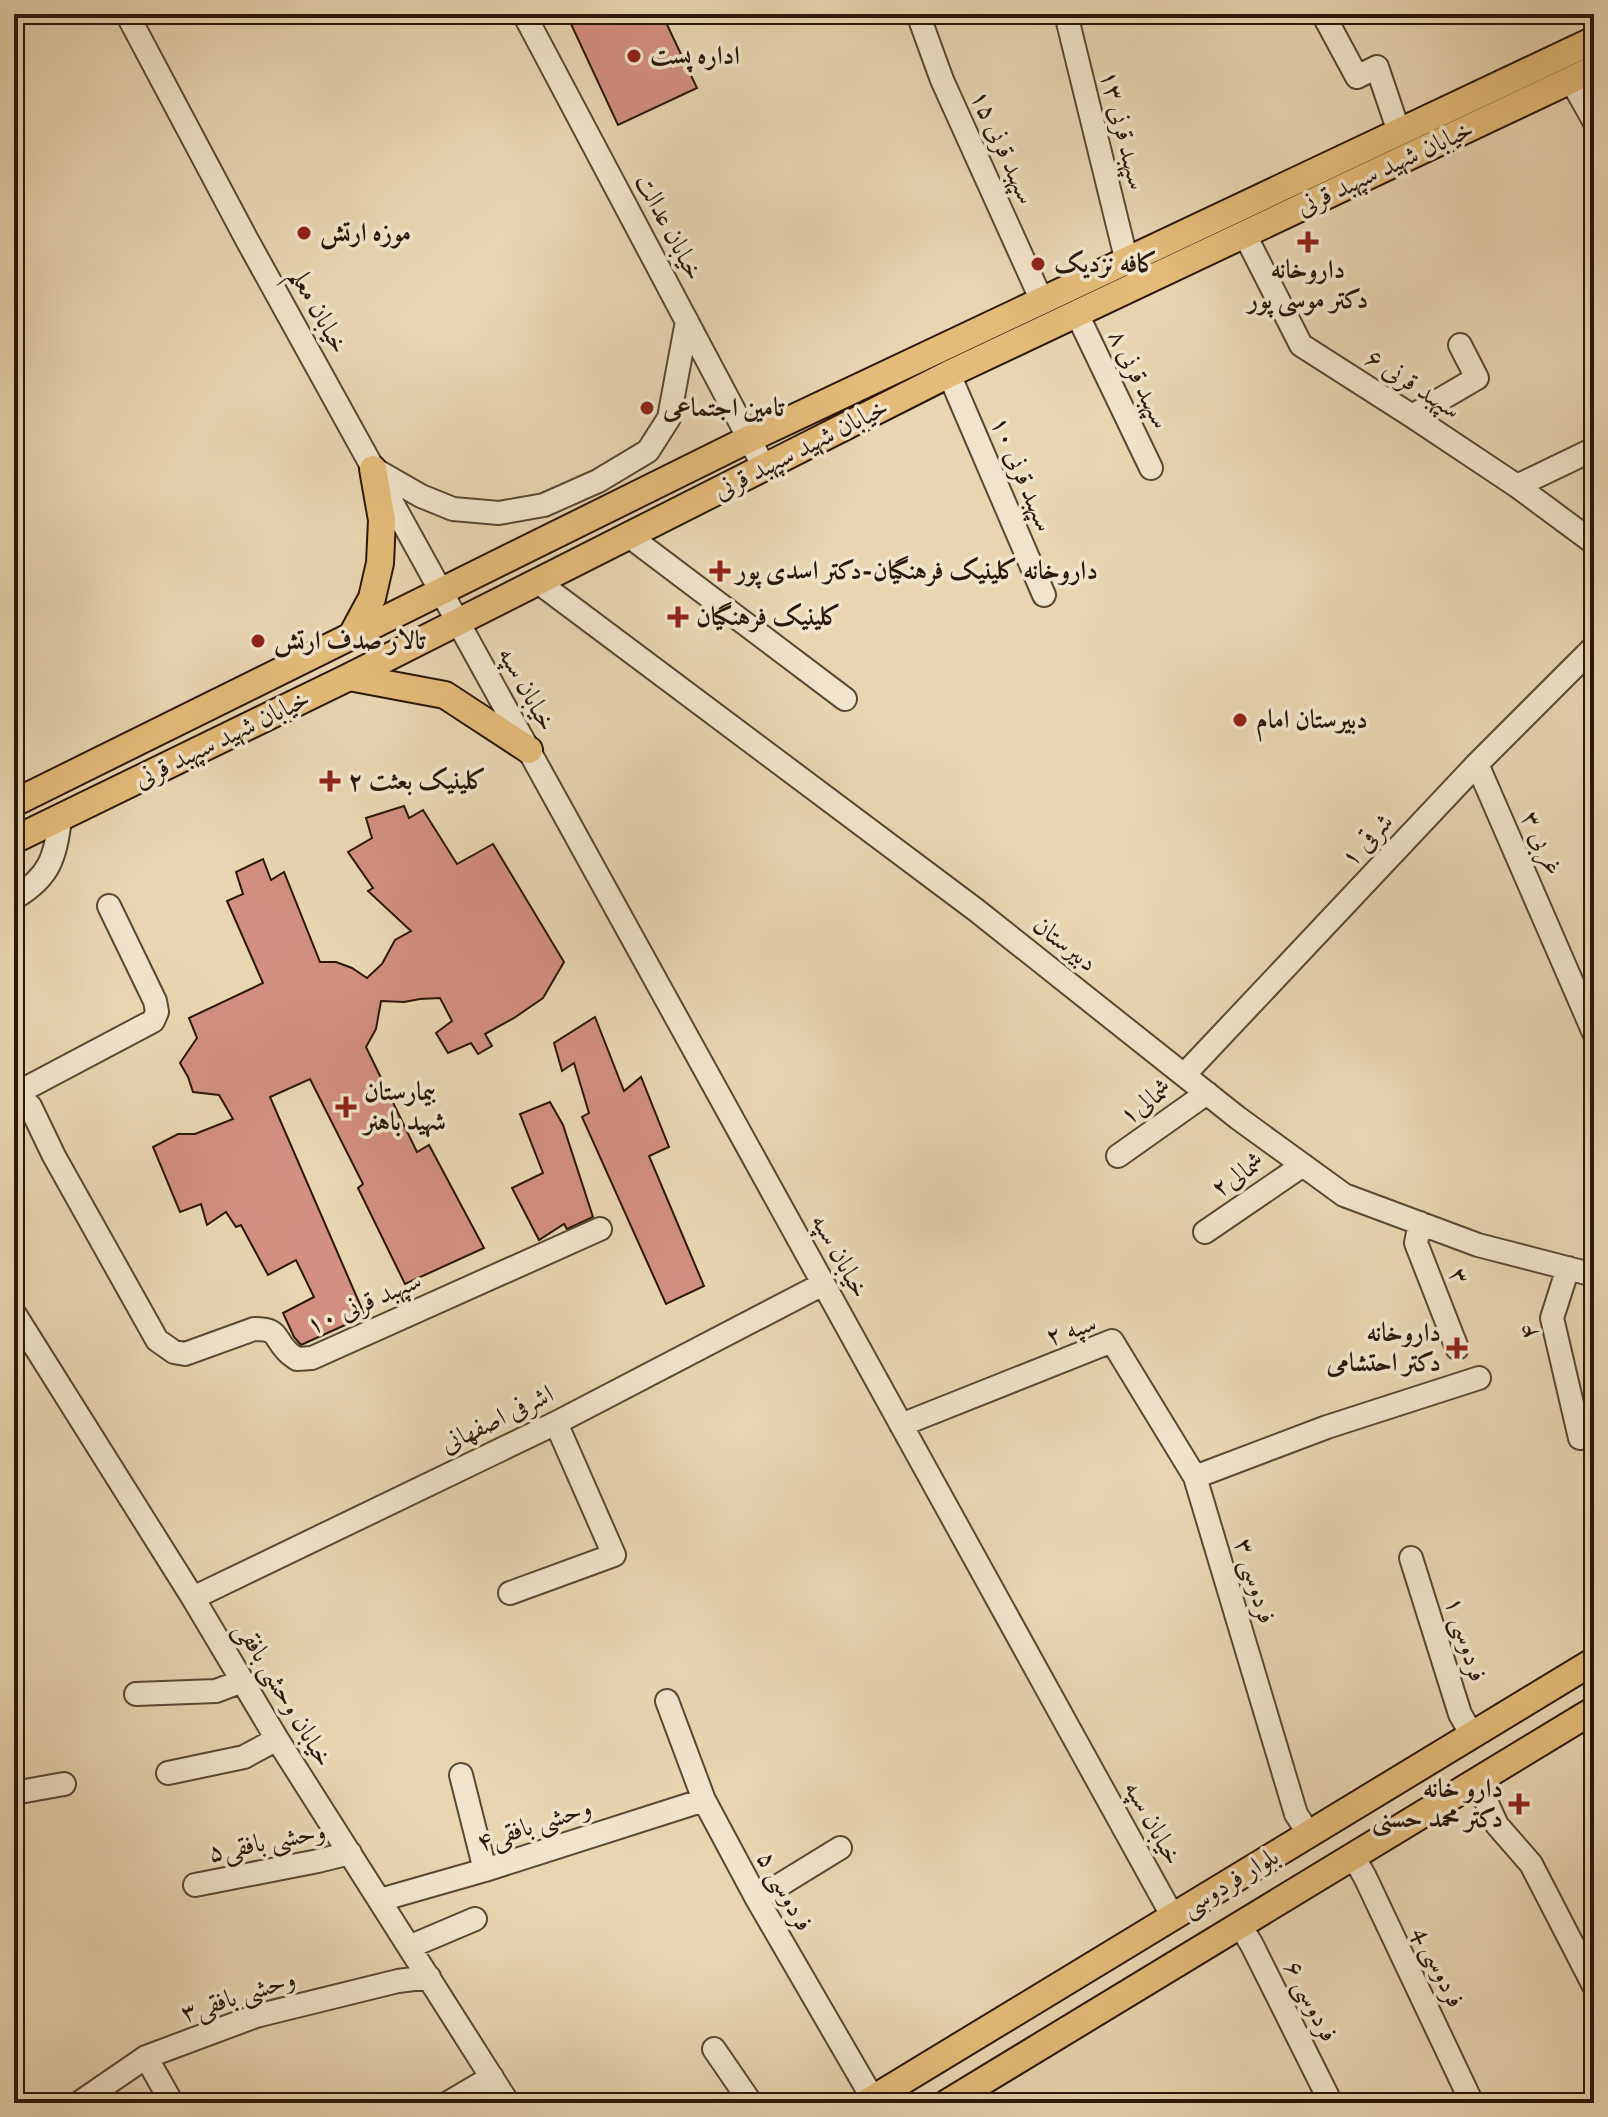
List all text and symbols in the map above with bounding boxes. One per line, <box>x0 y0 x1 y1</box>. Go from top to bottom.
place label: اداره پست <box>650 40 740 73</box>
marker: اداره پست <box>625 47 643 65</box>
street label: سپهبد قرنی ۱۳ <box>1092 67 1153 193</box>
street label: سپهبد قرنی ۱۵ <box>963 85 1042 210</box>
street label: خیابان شهید سپهبد قرنی <box>1291 113 1479 224</box>
street label: خیابان عدالت <box>628 168 710 286</box>
place label: موزه ارتش <box>320 217 411 250</box>
marker: موزه ارتش <box>295 224 313 242</box>
marker: داروخانه دکتر موسی پور <box>1299 233 1317 251</box>
place label: کافه نزدیک <box>1054 248 1158 280</box>
place label: داروخانه دکتر موسی پور <box>1245 254 1368 318</box>
marker: کافه نزدیک <box>1029 255 1047 273</box>
street label: خیابان معلم <box>275 263 355 364</box>
street label: سپهبد قرنی ۸ <box>1100 324 1177 435</box>
street label: سپهبد قرنی ۶ <box>1359 341 1467 427</box>
street label: خیابان شهید سپهبد قرنی <box>708 391 894 508</box>
place label: تامین اجتماعی <box>662 392 785 424</box>
marker: تامین اجتماعی <box>638 399 656 417</box>
street label: سپهبد قرنی ۱۰ <box>982 411 1061 537</box>
place label: داروخانه کلینیک فرهنگیان-دکتر اسدی پور <box>733 555 1098 589</box>
marker: داروخانه کلینیک فرهنگیان-دکتر اسدی پور <box>711 562 729 580</box>
place label: کلینیک فرهنگیان <box>696 601 841 633</box>
marker: کلینیک فرهنگیان <box>667 606 689 628</box>
place label: تالار صدف ارتش <box>274 625 427 658</box>
marker: تالار صدف ارتش <box>249 632 267 650</box>
street label: خیابان سپه <box>490 641 563 737</box>
street label: خیابان شهید سپهبد قرنی <box>129 683 316 796</box>
place label: دبیرستان امام <box>1256 704 1368 742</box>
marker: دبیرستان امام <box>1231 711 1249 729</box>
place label: کلینیک بعثت ۲ <box>348 765 487 797</box>
marker: کلینیک بعثت ۲ <box>319 770 341 792</box>
street label: شرقی ۱ <box>1334 806 1400 874</box>
street label: ۳ غربی <box>1512 806 1570 881</box>
street label: دبیرستان <box>1026 909 1104 979</box>
street label: شمالی۱ <box>1113 1072 1179 1132</box>
place label: بیمارستان شهید باهنر <box>361 1076 446 1138</box>
marker: بیمارستان شهید باهنر <box>335 1096 357 1118</box>
street label: شمالی۲ <box>1205 1146 1271 1204</box>
street label: خیابان سپه <box>803 1208 876 1304</box>
street label: ۳ <box>1441 1263 1477 1289</box>
street label: سپهبد قرنی ۱۰ <box>301 1264 427 1343</box>
street label: سپه ۲ <box>1041 1307 1101 1354</box>
place label: داروخانه دکتر احتشامی <box>1326 1317 1441 1379</box>
street label: ۴ <box>1512 1323 1546 1341</box>
marker: داروخانه دکتر احتشامی <box>1448 1339 1466 1357</box>
street label: اشرفی اصفهانی <box>435 1378 559 1460</box>
street label: فردوسی ۳ <box>1225 1535 1283 1628</box>
street label: فردوسی ۱ <box>1436 1593 1494 1686</box>
street label: خیابان وحشی بافقی <box>226 1615 340 1774</box>
place label: دارو خانه دکتر محمد حسنی <box>1372 1773 1503 1837</box>
street label: خیابان سپه <box>1116 1775 1189 1871</box>
street label: وحشی بافقی۴ <box>472 1791 596 1861</box>
marker: دارو خانه دکتر محمد حسنی <box>1510 1795 1528 1813</box>
street label: وحشی بافقی۵ <box>206 1815 329 1871</box>
street label: بلوار فردوسی <box>1175 1840 1286 1925</box>
street label: فردوسی ۵ <box>748 1845 820 1938</box>
street label: فردوسی 4 <box>1404 1921 1472 2014</box>
street label: فردوسی ۶ <box>1275 1955 1345 2048</box>
street label: وحشی بافقی۳ <box>176 1962 300 2032</box>

